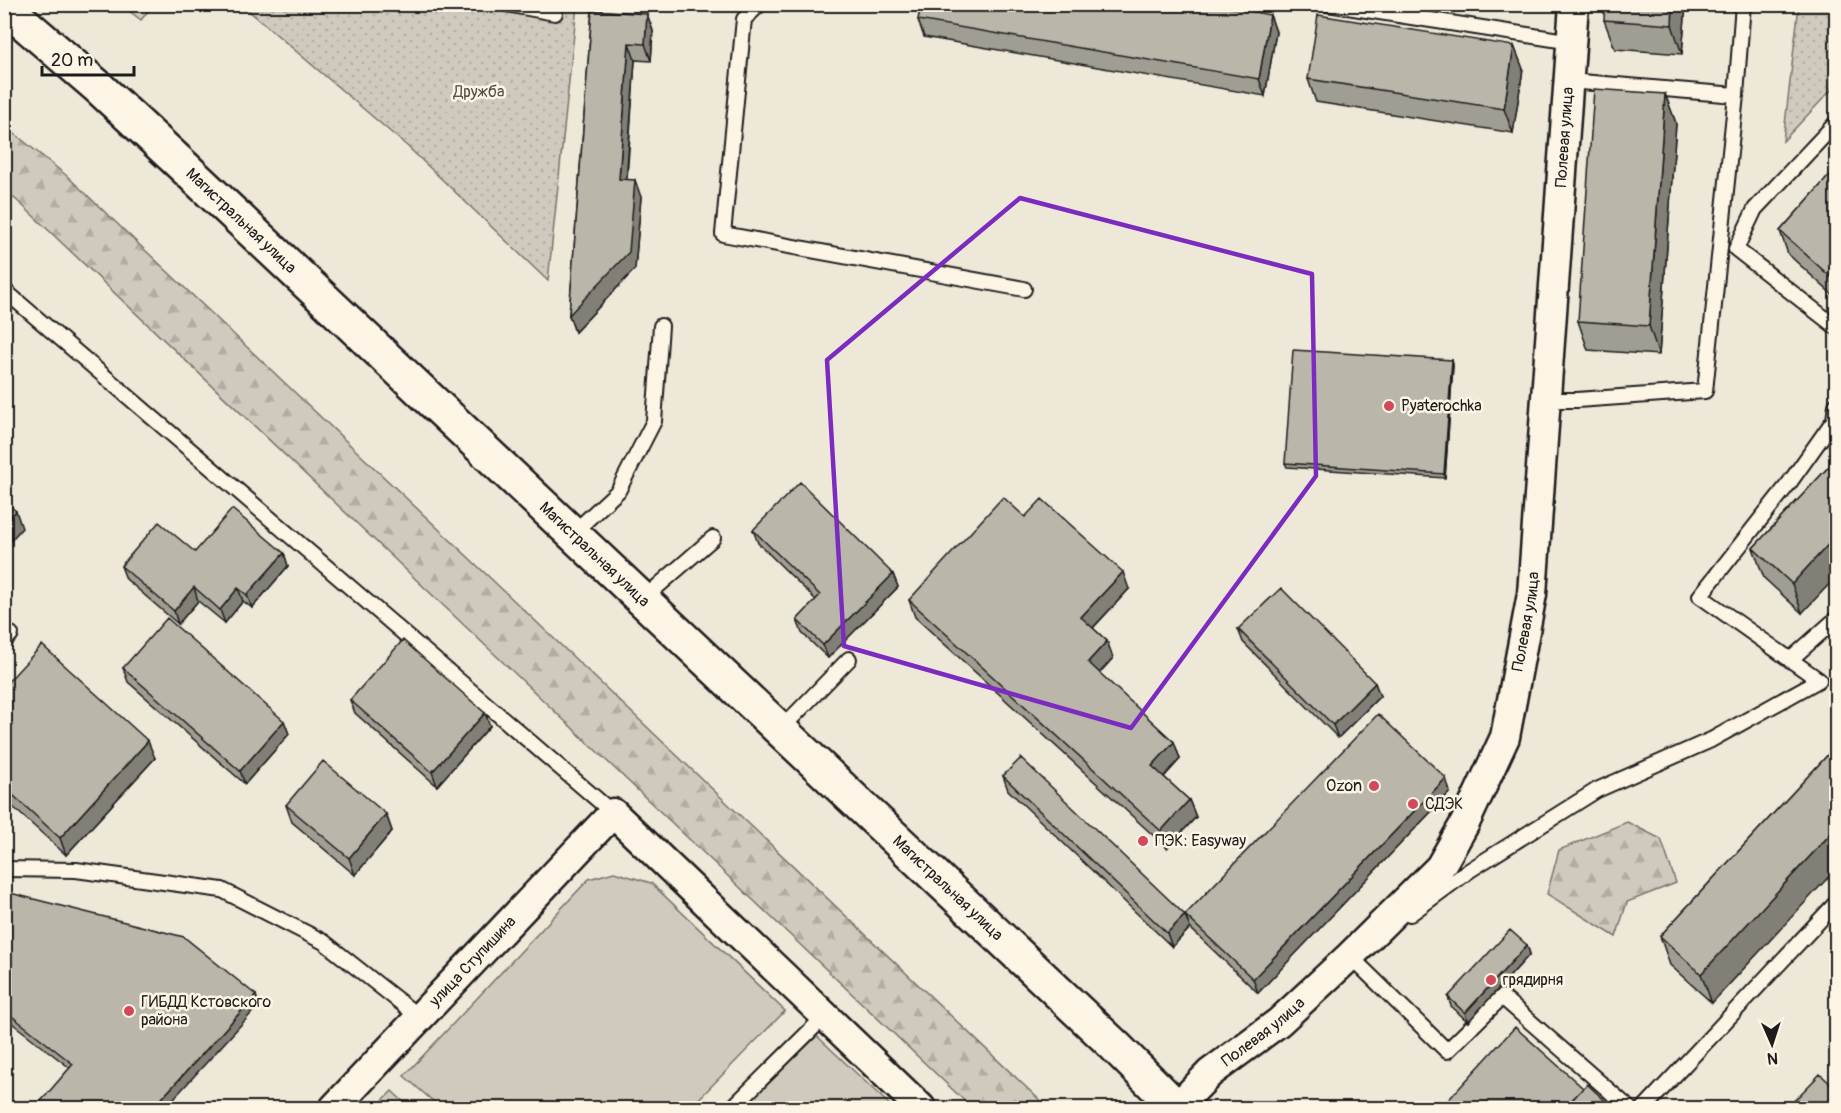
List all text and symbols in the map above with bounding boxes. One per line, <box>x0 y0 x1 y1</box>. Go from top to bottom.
scale bar <box>42 39 134 77</box>
text: 20 m <box>51 49 93 72</box>
park label: Дружба <box>453 82 504 102</box>
street label: Полевая улица <box>1551 86 1578 188</box>
street label: Магистральная улица <box>182 164 301 278</box>
place label: Pyaterochka <box>1401 396 1482 416</box>
marker: Pyaterochka <box>1382 399 1396 413</box>
street label: Магистральная улица <box>535 498 654 611</box>
street label: Полевая улица <box>1508 571 1544 673</box>
place label: Ozon <box>1326 776 1362 796</box>
marker: Ozon <box>1367 779 1381 793</box>
place label: СДЭК <box>1425 794 1463 814</box>
marker: СДЭК <box>1406 797 1420 811</box>
street label: Магистральная улица <box>888 831 1007 945</box>
place label: ПЭК: Easyway <box>1155 831 1246 851</box>
marker: ПЭК: Easyway <box>1136 834 1150 848</box>
street label: улица Ступишина <box>425 912 520 1011</box>
place label: грядирня <box>1503 970 1563 990</box>
marker: грядирня <box>1484 973 1498 987</box>
place label: ГИБДД Кстовского района <box>141 992 271 1030</box>
street label: Полевая улица <box>1218 993 1309 1071</box>
marker: ГИБДД Кстовского района <box>122 1004 136 1018</box>
north arrow <box>1742 1014 1802 1074</box>
text: N <box>1767 1048 1779 1068</box>

